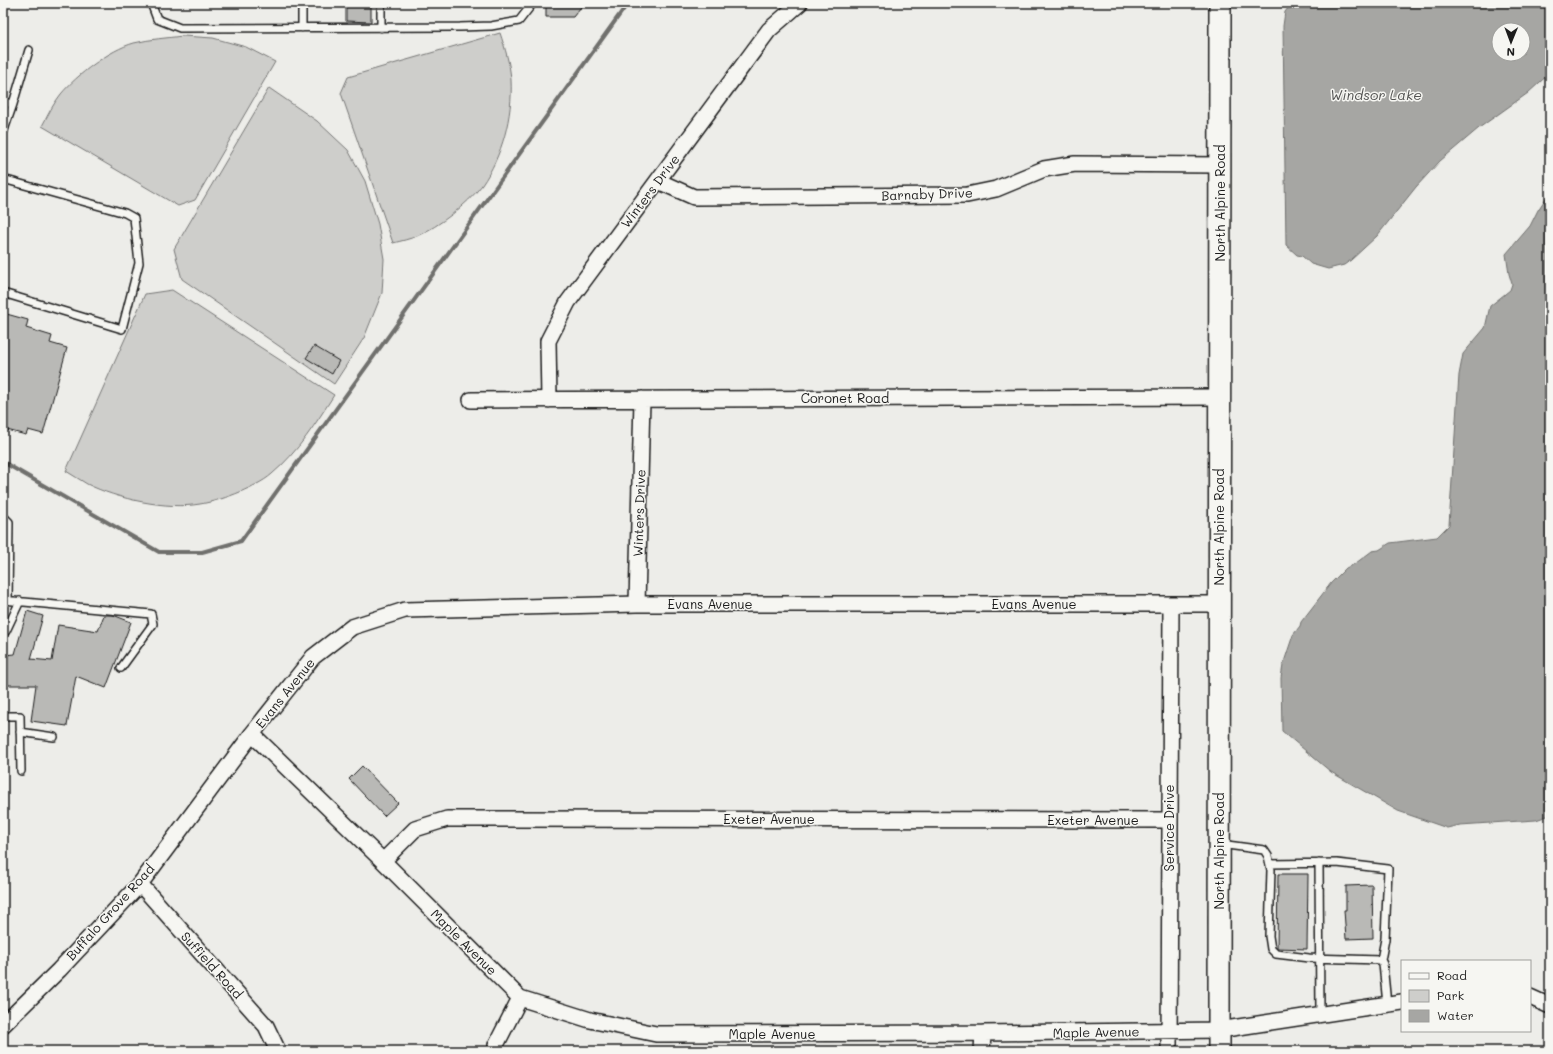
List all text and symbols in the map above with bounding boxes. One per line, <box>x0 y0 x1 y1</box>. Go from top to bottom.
north arrow <box>1491 22 1531 62</box>
text: N <box>1507 45 1515 60</box>
water label: Windsor Lake <box>1330 85 1422 104</box>
street label: North Alpine Road <box>1211 144 1228 262</box>
street label: Winters Drive <box>616 151 683 231</box>
street label: Barnaby Drive <box>881 183 973 204</box>
street label: Coronet Road <box>801 389 889 406</box>
street label: North Alpine Road <box>1210 468 1227 586</box>
street label: Winters Drive <box>628 469 649 557</box>
street label: Evans Avenue <box>667 595 753 612</box>
street label: Evans Avenue <box>991 595 1077 612</box>
street label: Evans Avenue <box>251 654 318 731</box>
street label: Service Drive <box>1160 785 1177 871</box>
street label: North Alpine Road <box>1210 792 1227 910</box>
street label: Exeter Avenue <box>723 810 815 827</box>
street label: Exeter Avenue <box>1047 811 1139 828</box>
street label: Buffalo Grove Road <box>62 860 157 963</box>
street label: Maple Avenue <box>428 905 501 978</box>
street label: Suffield Road <box>178 928 247 1002</box>
legend <box>1401 960 1531 1032</box>
text: Road <box>1437 967 1467 983</box>
text: Park <box>1437 987 1464 1003</box>
text: Water <box>1437 1007 1474 1023</box>
street label: Maple Avenue <box>1052 1022 1140 1041</box>
street label: Maple Avenue <box>729 1025 815 1042</box>

